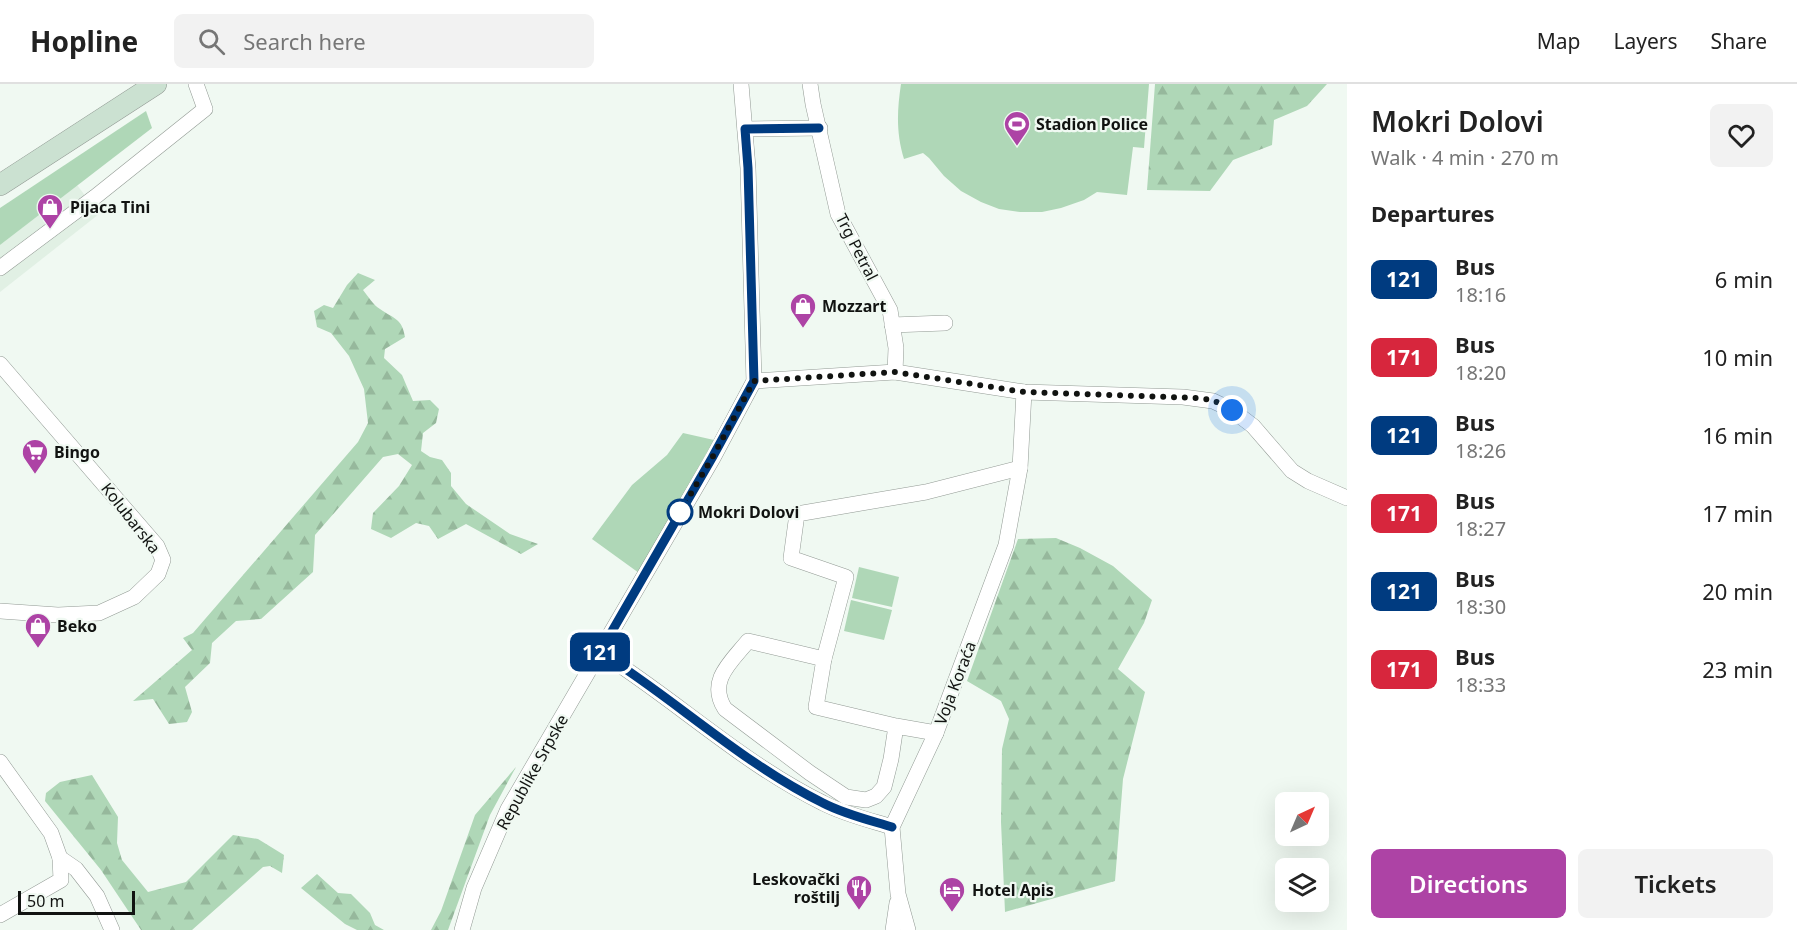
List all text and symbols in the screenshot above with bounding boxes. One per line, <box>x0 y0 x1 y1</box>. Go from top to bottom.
search box <box>174 14 594 68</box>
text: Hopline <box>30 22 138 60</box>
icon: search <box>195 25 228 58</box>
text: Search here <box>243 26 366 56</box>
text: Map <box>1537 27 1581 55</box>
text: Layers <box>1614 27 1678 55</box>
text: Share <box>1711 27 1767 55</box>
text: Mokri Dolovi <box>1371 102 1544 140</box>
button: heart <box>1710 104 1773 167</box>
sports icon: Stadion Police <box>1002 109 1032 147</box>
place label: Stadion Police <box>1036 113 1148 135</box>
text: Walk · 4 min · 270 m <box>1371 144 1559 171</box>
shop icon: Pijaca Tini <box>35 192 65 230</box>
place label: Pijaca Tini <box>70 196 150 218</box>
text: Departures <box>1371 198 1495 228</box>
street label: Trg Petral <box>831 210 883 284</box>
text: Bus <box>1455 251 1495 281</box>
text: 6 min <box>1715 264 1773 294</box>
text: 121 <box>1386 265 1422 293</box>
text: 18:16 <box>1455 281 1506 308</box>
shop icon: Mozzart <box>788 291 818 329</box>
place label: Mozzart <box>822 295 886 317</box>
text: Bus <box>1455 329 1495 359</box>
text: 10 min <box>1702 342 1773 372</box>
text: 171 <box>1386 343 1422 371</box>
text: 18:20 <box>1455 359 1506 386</box>
your location <box>1217 395 1247 425</box>
text: Bus <box>1455 407 1495 437</box>
text: 16 min <box>1702 420 1773 450</box>
text: 121 <box>1386 421 1422 449</box>
supermarket icon: Bingo <box>20 437 50 475</box>
text: 18:26 <box>1455 437 1506 464</box>
place label: Bingo <box>54 441 100 463</box>
street label: Kolubarska <box>96 478 166 558</box>
text: Bus <box>1455 485 1495 515</box>
text: 17 min <box>1702 498 1773 528</box>
marker: Mokri Dolovi <box>667 499 693 525</box>
text: 171 <box>1386 499 1422 527</box>
place label: Mokri Dolovi <box>698 501 799 523</box>
text: 18:27 <box>1455 515 1506 542</box>
text: Bus <box>1455 563 1495 593</box>
text: 20 min <box>1702 576 1773 606</box>
text: 121 <box>1386 577 1422 605</box>
text: 18:30 <box>1455 593 1506 620</box>
shop icon: Beko <box>23 611 53 649</box>
place label: Beko <box>57 615 97 637</box>
line badge: 121 <box>566 632 634 672</box>
text: 121 <box>582 638 618 666</box>
street label: Voja Koraća <box>929 638 981 728</box>
text: Bus <box>1455 641 1495 671</box>
text: 23 min <box>1702 654 1773 684</box>
text: 171 <box>1386 655 1422 683</box>
text: 18:33 <box>1455 671 1506 698</box>
street label: Republike Srpske <box>491 710 573 834</box>
north arrow <box>1275 792 1329 846</box>
map controls <box>1275 792 1329 912</box>
button: Directions <box>1371 849 1566 918</box>
button: Tickets <box>1578 849 1773 918</box>
button: layers <box>1275 858 1329 912</box>
place label: Leskovački roštilj <box>752 868 840 908</box>
restaurant icon: Leskovački roštilj <box>844 873 874 911</box>
hotel icon: Hotel Apis <box>937 875 967 913</box>
place label: Hotel Apis <box>972 879 1054 901</box>
scale bar <box>18 888 135 916</box>
text: 50 m <box>27 890 64 912</box>

